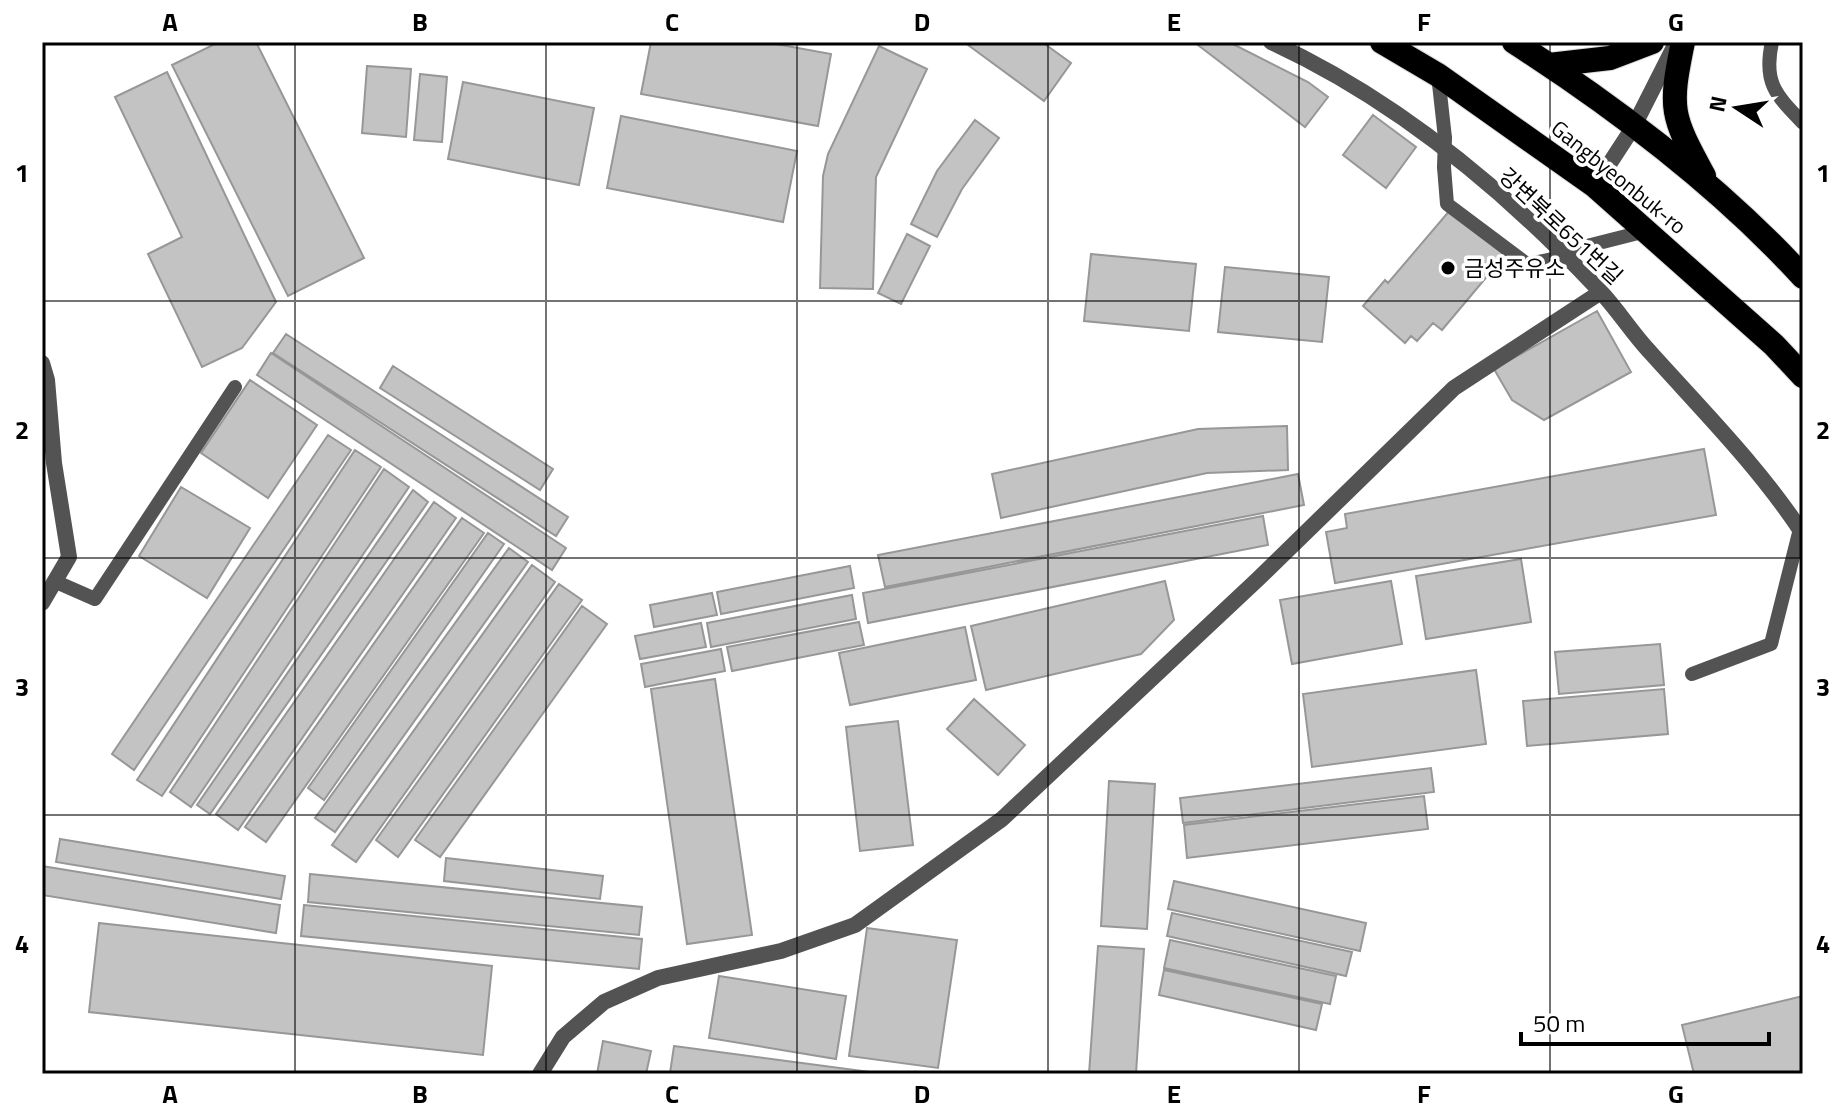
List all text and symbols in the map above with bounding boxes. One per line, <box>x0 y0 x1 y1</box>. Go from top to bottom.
text: A <box>162 2 178 41</box>
text: B <box>412 2 428 41</box>
text: C <box>665 2 679 41</box>
text: D <box>914 2 930 41</box>
text: E <box>1167 2 1181 41</box>
text: F <box>1417 2 1431 41</box>
text: G <box>1668 2 1684 41</box>
north arrow <box>1697 68 1777 148</box>
text: N <box>1699 93 1736 115</box>
street label: Gangbyeonbuk-ro <box>1544 112 1694 242</box>
text: 1 <box>15 153 29 192</box>
text: 1 <box>1816 153 1830 192</box>
street label: 강변북로651번길 <box>1491 160 1631 292</box>
place label: 금성주유소 <box>1464 251 1565 285</box>
marker: 금성주유소 <box>1439 259 1457 277</box>
text: 2 <box>15 410 29 449</box>
text: 2 <box>1816 410 1830 449</box>
text: 3 <box>15 667 29 706</box>
text: 3 <box>1816 667 1830 706</box>
text: 4 <box>15 924 29 963</box>
text: 4 <box>1816 924 1830 963</box>
scale bar <box>1521 996 1769 1046</box>
text: 50 m <box>1533 1005 1585 1041</box>
text: A <box>162 1074 178 1113</box>
text: B <box>412 1074 428 1113</box>
text: C <box>665 1074 679 1113</box>
text: D <box>914 1074 930 1113</box>
text: E <box>1167 1074 1181 1113</box>
text: F <box>1417 1074 1431 1113</box>
text: G <box>1668 1074 1684 1113</box>

